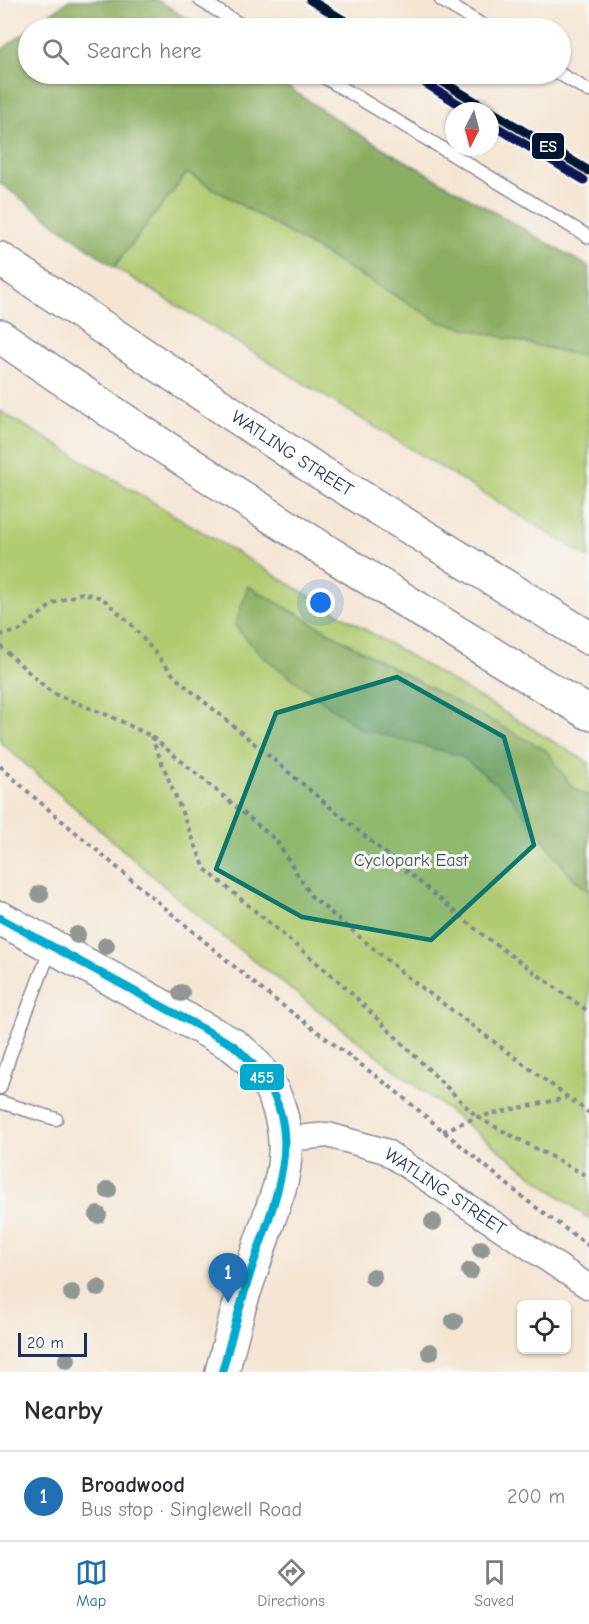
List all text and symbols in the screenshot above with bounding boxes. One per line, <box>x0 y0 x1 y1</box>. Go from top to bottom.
search box <box>18 18 571 84</box>
icon: search <box>39 35 72 68</box>
text: Search here <box>87 38 202 64</box>
north arrow <box>445 102 499 156</box>
line badge: ES <box>531 132 565 160</box>
text: ES <box>539 138 557 156</box>
street label: WATLING STREET <box>227 406 357 501</box>
your location <box>306 588 335 617</box>
park label: Cyclopark East <box>354 850 469 871</box>
line badge: 455 <box>239 1063 285 1091</box>
text: 455 <box>250 1069 274 1087</box>
street label: WATLING STREET <box>381 1144 510 1240</box>
pin: 1 <box>208 1254 248 1303</box>
map controls <box>517 1300 571 1354</box>
button: locate <box>517 1300 571 1354</box>
scale bar <box>18 1330 87 1358</box>
text: 20 m <box>27 1334 64 1352</box>
text: Nearby <box>24 1396 103 1426</box>
text: Broadwood <box>81 1472 185 1498</box>
text: 1 <box>40 1485 47 1508</box>
text: 200 m <box>507 1485 565 1508</box>
text: Bus stop · Singlewell Road <box>81 1498 302 1521</box>
tab: Map <box>75 1556 108 1610</box>
tab: Directions <box>257 1556 325 1610</box>
tab: Saved <box>474 1556 514 1610</box>

